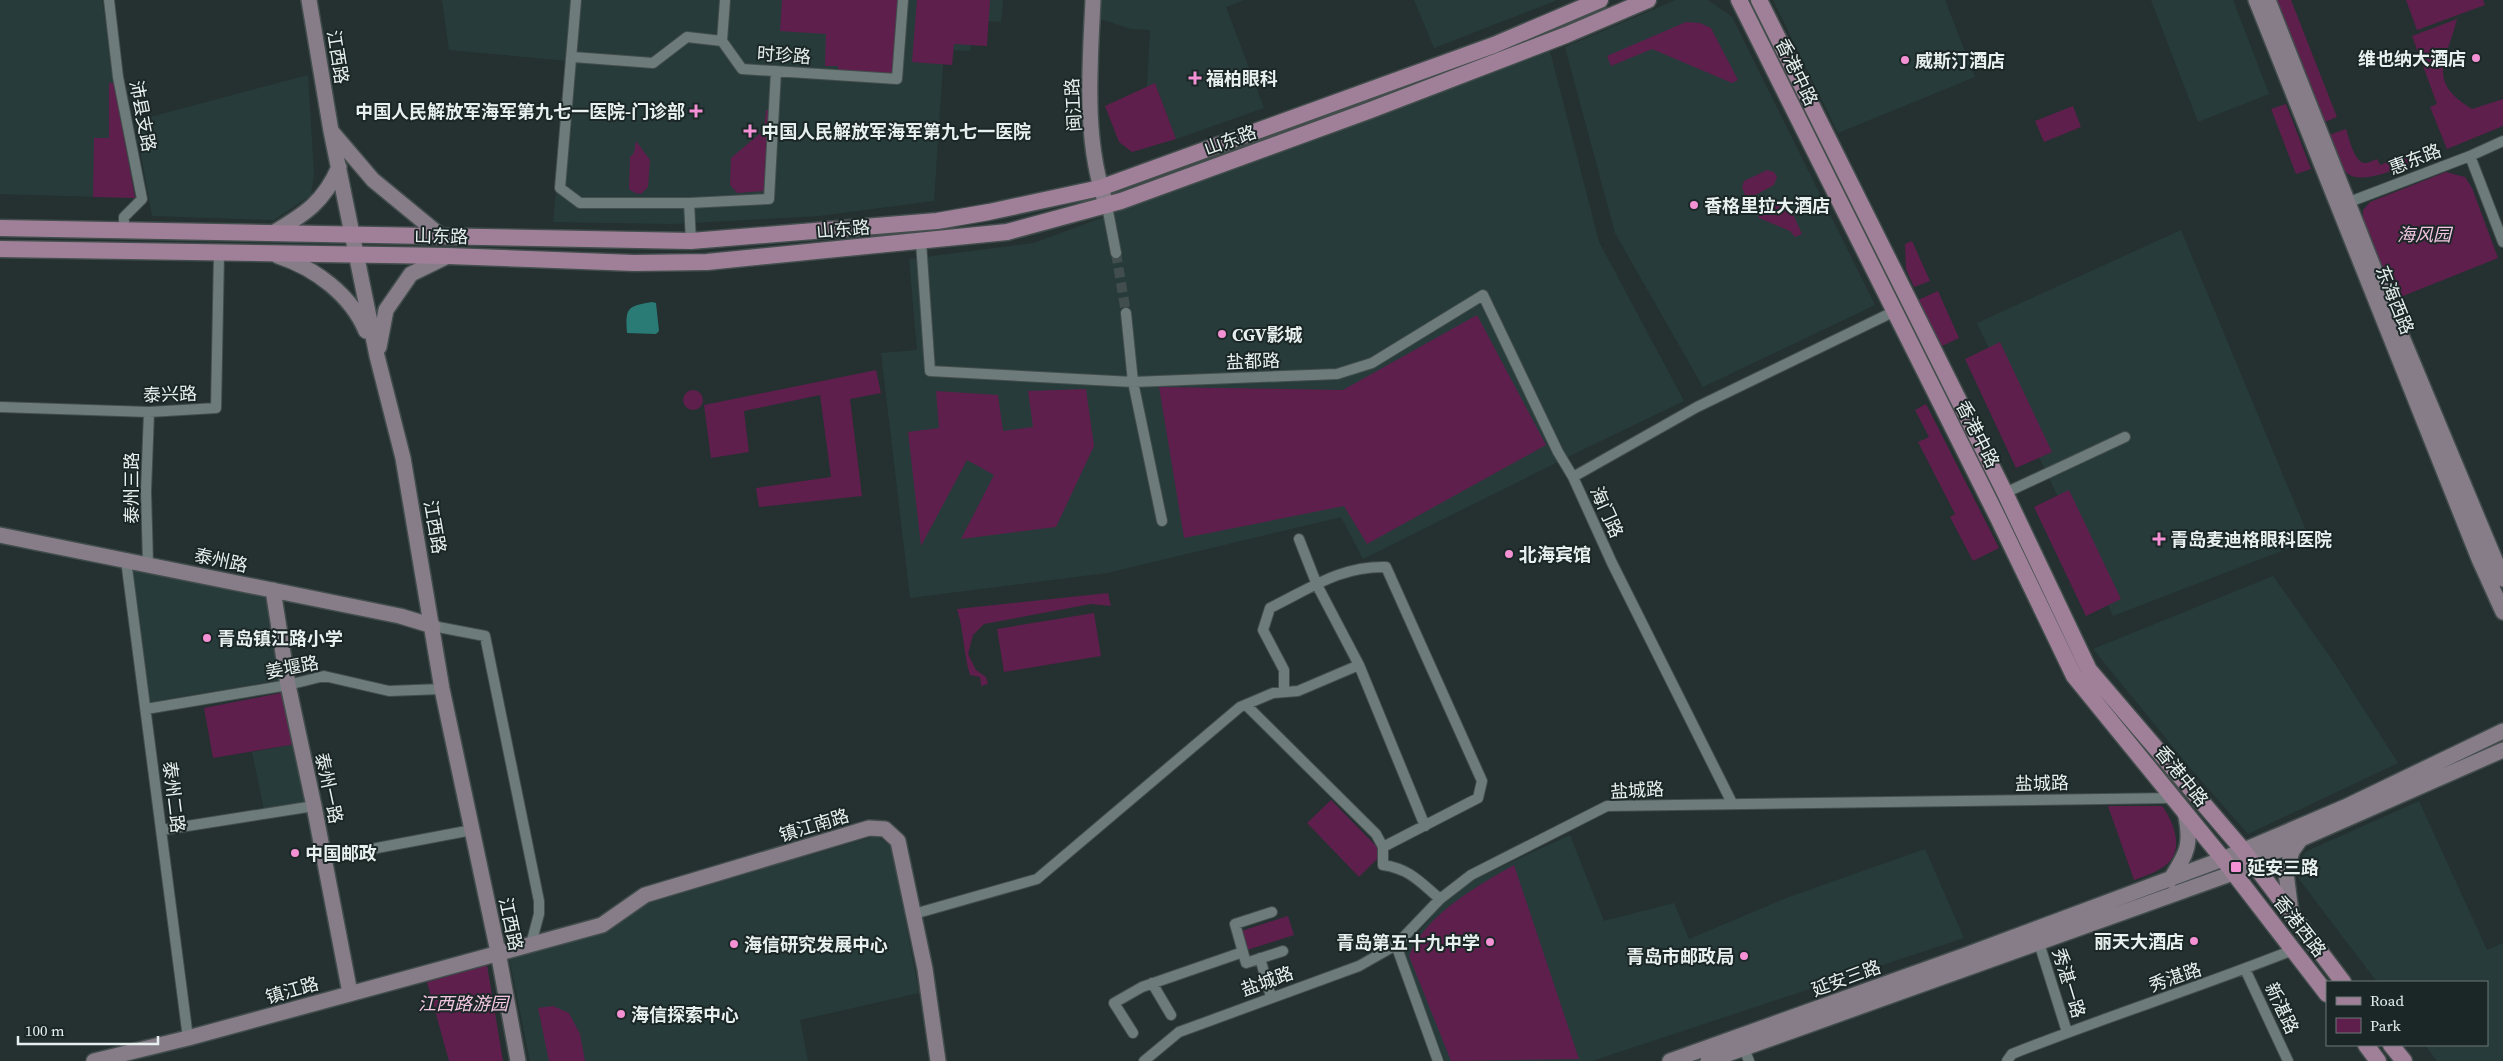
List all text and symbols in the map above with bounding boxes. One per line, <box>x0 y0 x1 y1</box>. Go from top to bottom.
street label: 江西路 <box>321 28 355 86</box>
street label: 香港中路 <box>1770 34 1824 110</box>
street label: 时珍路 <box>756 41 812 69</box>
place label: 维也纳大酒店 <box>2358 46 2466 71</box>
place label: 威斯汀酒店 <box>1915 48 2005 73</box>
marker: 维也纳大酒店 <box>2470 52 2482 64</box>
marker: 威斯汀酒店 <box>1899 54 1911 66</box>
place label: 福柏眼科 <box>1206 66 1278 91</box>
marker: 福柏眼科 <box>1188 71 1202 85</box>
street label: 闽江路 <box>1059 77 1087 133</box>
street label: 沛县支路 <box>124 78 162 154</box>
place label: 中国人民解放军海军第九七一医院-门诊部 <box>355 99 685 124</box>
marker: 中国人民解放军海军第九七一医院-门诊部 <box>689 104 703 118</box>
place label: 中国人民解放军海军第九七一医院 <box>761 119 1031 144</box>
street label: 山东路 <box>1200 119 1260 161</box>
marker: 中国人民解放军海军第九七一医院 <box>743 124 757 138</box>
street label: 惠东路 <box>2385 138 2445 180</box>
place label: 香格里拉大酒店 <box>1704 193 1830 218</box>
marker: 香格里拉大酒店 <box>1688 199 1700 211</box>
street label: 山东路 <box>815 214 871 244</box>
park label: 海风园 <box>2397 222 2454 247</box>
street label: 山东路 <box>414 223 468 249</box>
street label: 东海西路 <box>2370 262 2420 338</box>
place label: CGV影城 <box>1232 322 1302 347</box>
marker: CGV影城 <box>1216 328 1228 340</box>
street label: 盐都路 <box>1226 348 1280 374</box>
street label: 泰兴路 <box>143 381 197 407</box>
street label: 香港中路 <box>1951 396 2005 472</box>
street label: 泰州三路 <box>119 452 144 524</box>
street label: 海门路 <box>1585 482 1629 542</box>
street label: 江西路 <box>418 498 452 556</box>
place label: 青岛麦迪格眼科医院 <box>2170 527 2332 552</box>
marker: 青岛麦迪格眼科医院 <box>2152 532 2166 546</box>
street label: 泰州路 <box>192 542 250 578</box>
place label: 北海宾馆 <box>1519 542 1591 567</box>
marker: 北海宾馆 <box>1503 548 1515 560</box>
place label: 青岛镇江路小学 <box>217 626 343 651</box>
marker: 青岛镇江路小学 <box>201 632 213 644</box>
street label: 姜堰路 <box>263 650 321 684</box>
street label: 香港中路 <box>2150 740 2214 812</box>
street label: 泰州一路 <box>309 750 349 826</box>
street label: 泰州二路 <box>157 760 191 834</box>
street label: 盐城路 <box>2015 770 2069 796</box>
street label: 盐城路 <box>1609 776 1665 804</box>
street label: 镇江南路 <box>776 803 852 847</box>
place label: 中国邮政 <box>305 841 377 866</box>
marker: 中国邮政 <box>289 847 301 859</box>
place label: 延安三路 <box>2247 855 2319 880</box>
marker: 延安三路 <box>2229 860 2243 874</box>
street label: 香港西路 <box>2268 890 2332 962</box>
street label: 江西路 <box>493 895 529 953</box>
place label: 丽天大酒店 <box>2094 929 2184 954</box>
place label: 青岛第五十九中学 <box>1336 930 1480 955</box>
place label: 海信研究发展中心 <box>744 932 888 957</box>
marker: 丽天大酒店 <box>2188 935 2200 947</box>
marker: 青岛第五十九中学 <box>1484 936 1496 948</box>
marker: 海信研究发展中心 <box>728 938 740 950</box>
place label: 青岛市邮政局 <box>1626 944 1734 969</box>
street label: 秀湛一路 <box>2047 945 2091 1021</box>
marker: 青岛市邮政局 <box>1738 950 1750 962</box>
street label: 延安三路 <box>1808 954 1884 1002</box>
street label: 秀湛路 <box>2145 956 2205 998</box>
street label: 盐城路 <box>1237 960 1297 1002</box>
street label: 镇江路 <box>263 971 321 1009</box>
street label: 新湛路 <box>2259 978 2305 1038</box>
legend <box>2326 981 2488 1046</box>
text: Road <box>2370 990 2404 1011</box>
park label: 江西路游园 <box>418 991 511 1016</box>
place label: 海信探索中心 <box>631 1002 739 1027</box>
marker: 海信探索中心 <box>615 1008 627 1020</box>
scale bar <box>18 1014 158 1046</box>
text: Park <box>2370 1015 2402 1036</box>
text: 100 m <box>25 1020 65 1041</box>

